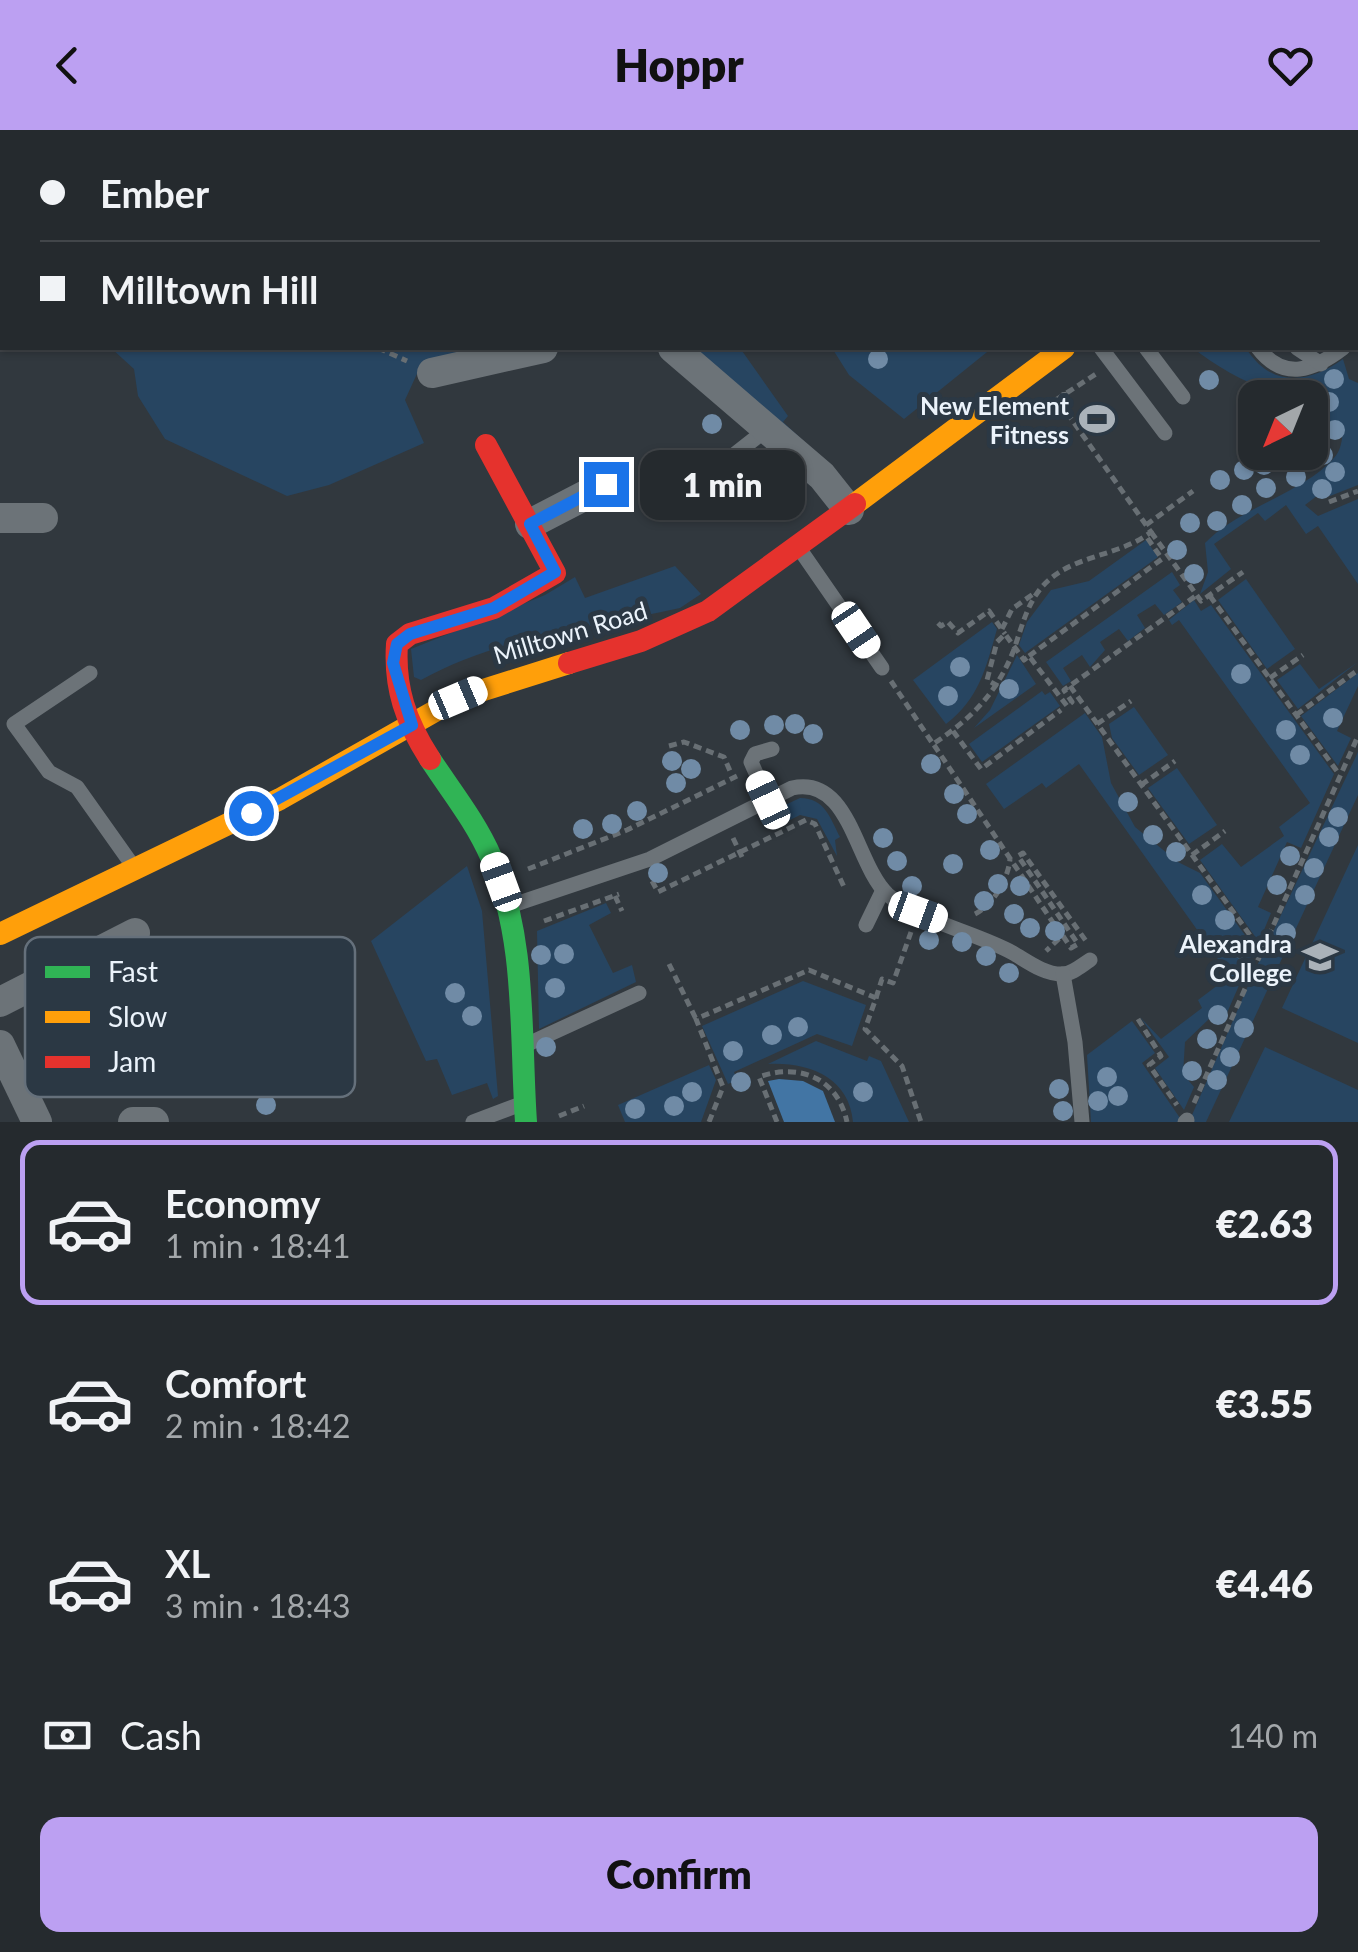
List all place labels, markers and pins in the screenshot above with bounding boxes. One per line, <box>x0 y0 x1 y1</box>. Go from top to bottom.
place label: New Element Fitness <box>920 390 1070 449</box>
sports icon: New Element Fitness <box>1078 400 1116 438</box>
place label: Alexandra College <box>1178 928 1292 987</box>
school or university icon: Alexandra College <box>1301 938 1339 976</box>

